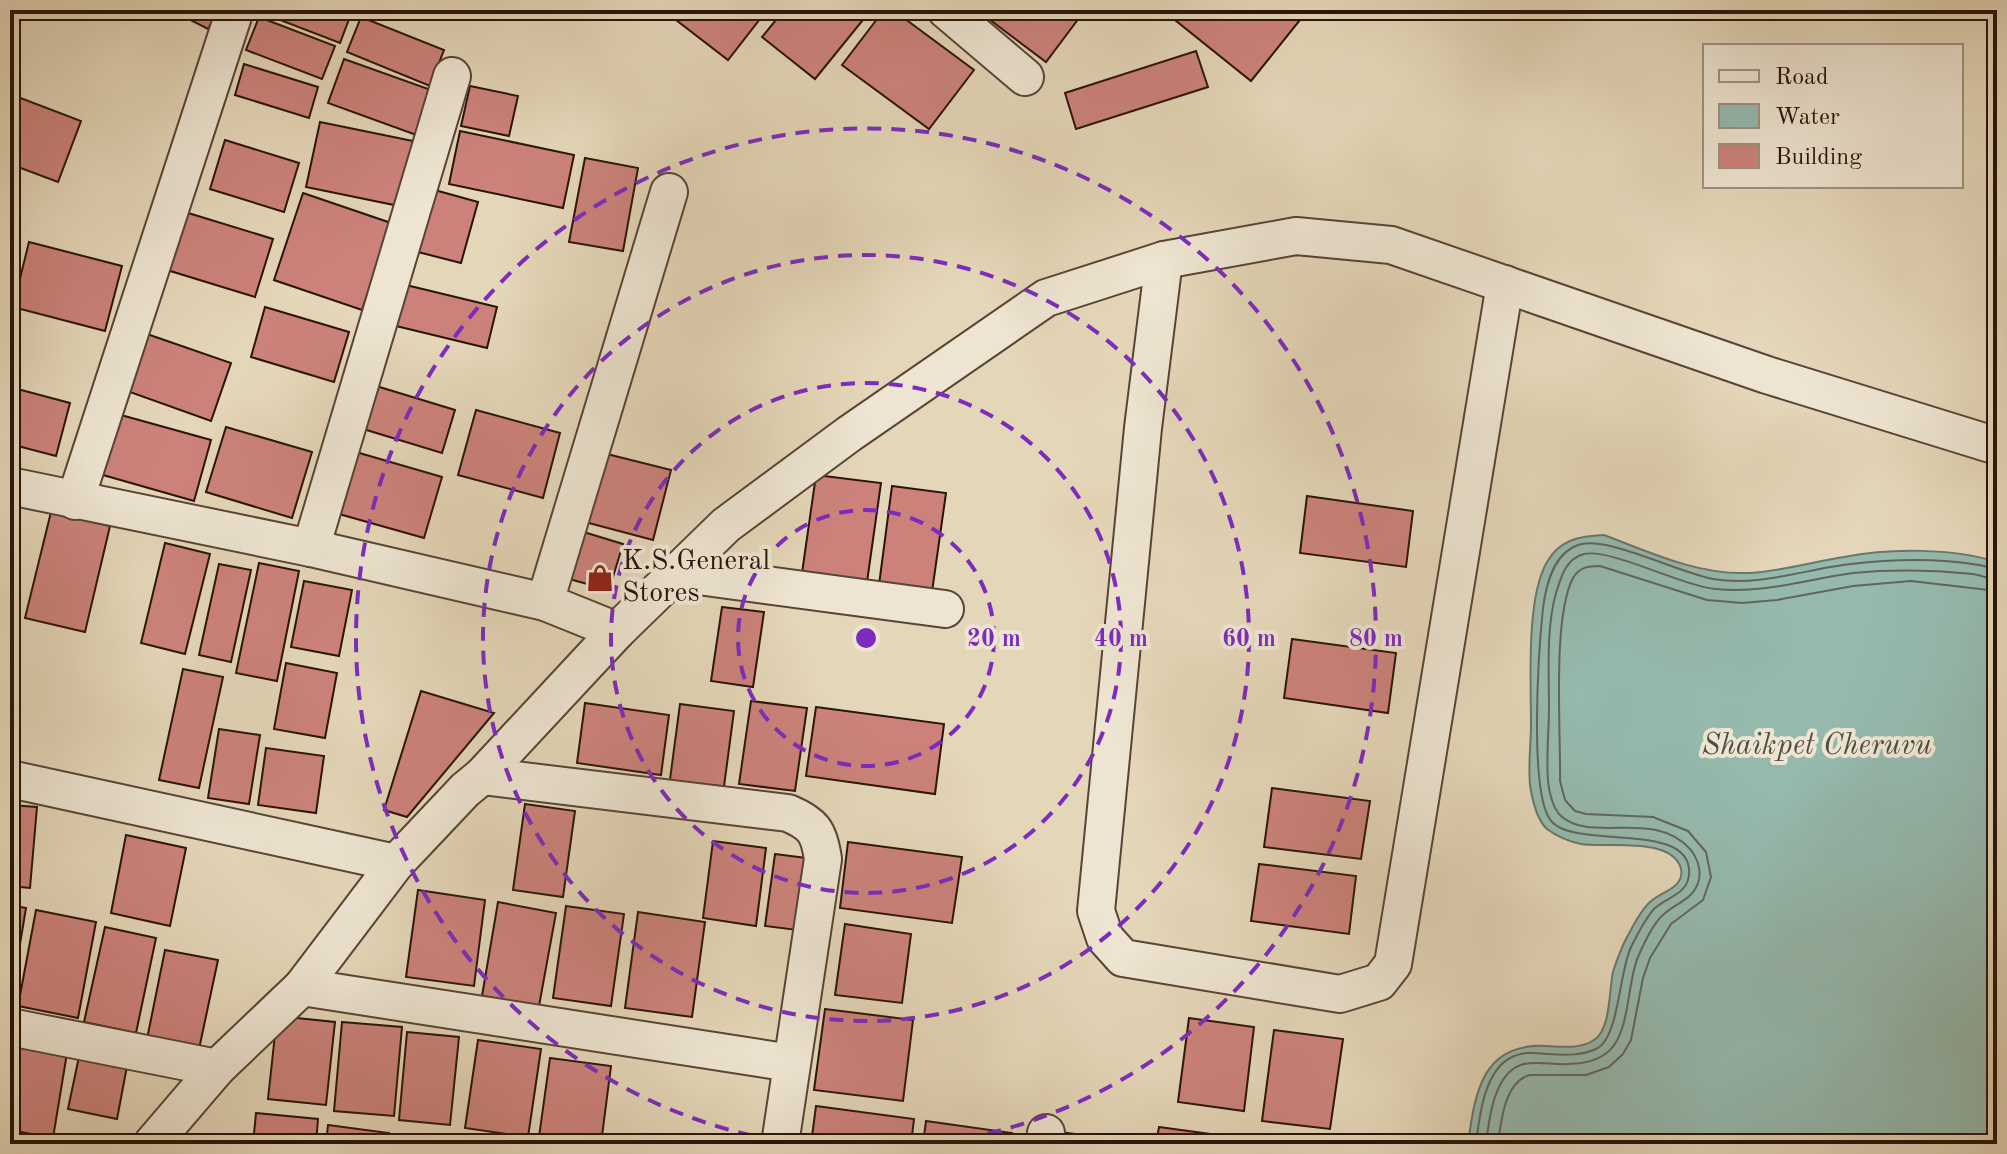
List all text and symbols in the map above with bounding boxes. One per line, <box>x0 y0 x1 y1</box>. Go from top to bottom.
legend <box>1703 44 1963 188</box>
text: Road <box>1775 66 1828 90</box>
text: Water <box>1775 106 1840 130</box>
text: Building <box>1775 146 1862 170</box>
place label: K.S.General Stores <box>622 548 770 608</box>
shop icon: K.S.General Stores <box>585 563 615 593</box>
centre of rings <box>852 624 880 652</box>
text: 20 m <box>967 628 1021 652</box>
text: 40 m <box>1094 628 1148 652</box>
text: 60 m <box>1222 628 1276 652</box>
text: 80 m <box>1349 628 1403 652</box>
water label: Shaikpet Cheruvu <box>1702 731 1932 761</box>

